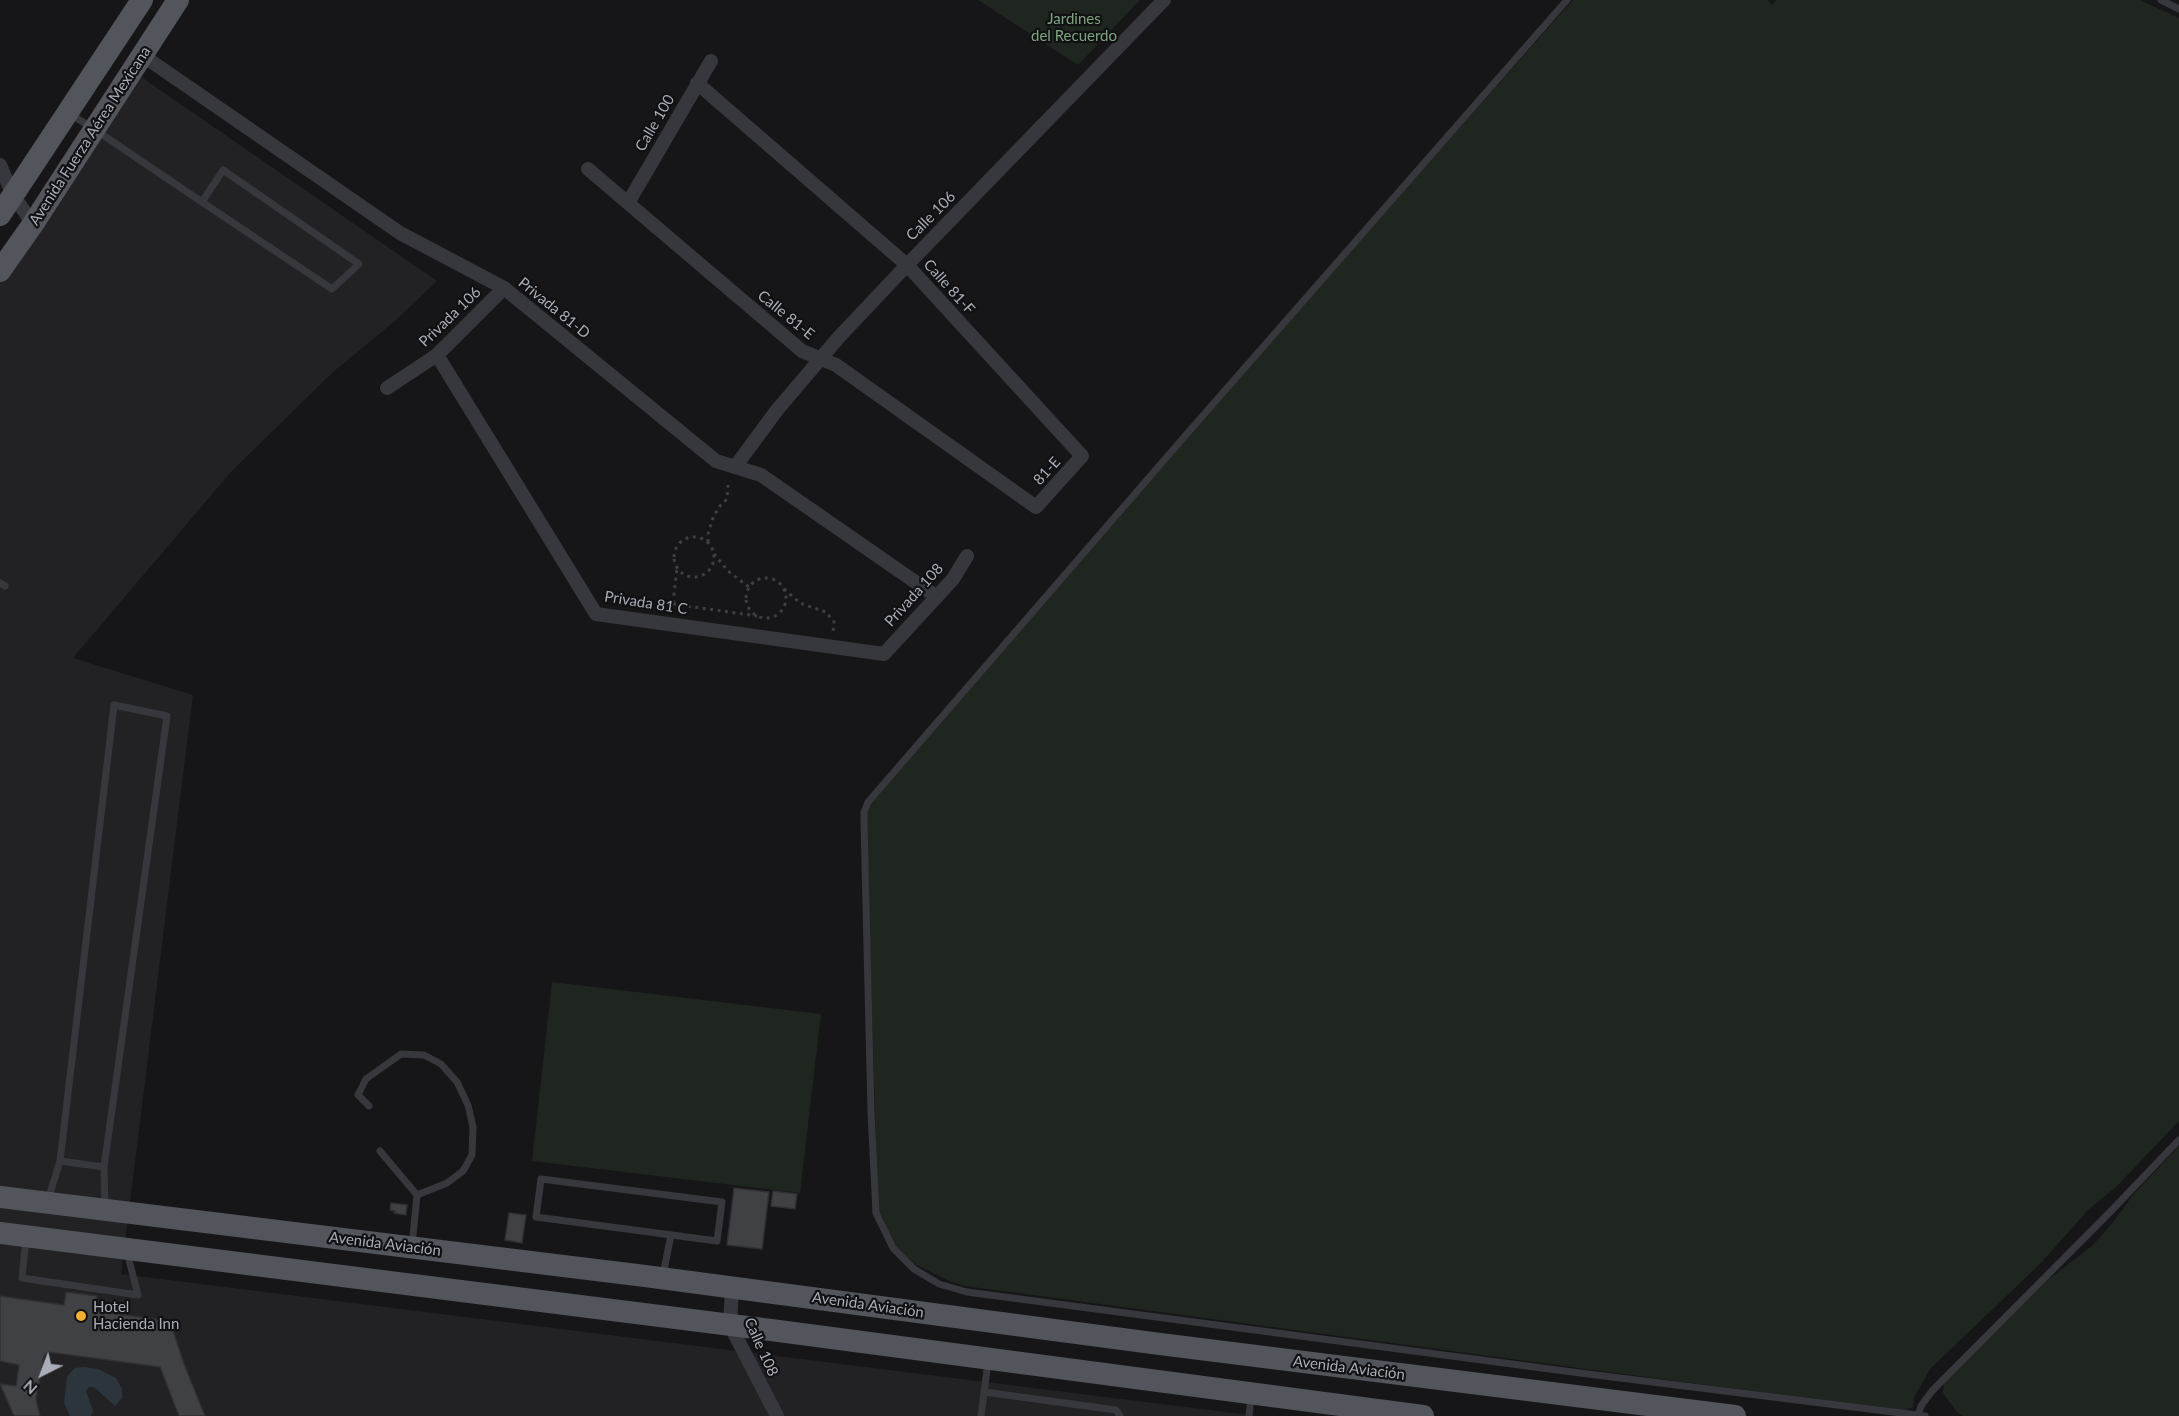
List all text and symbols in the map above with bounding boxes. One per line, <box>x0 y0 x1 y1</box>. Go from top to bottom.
park label: Jardines del Recuerdo <box>1031 10 1117 45</box>
street label: Avenida Fuerza Aérea Mexicana <box>25 43 155 229</box>
street label: Calle 100 <box>632 91 678 155</box>
street label: Calle 106 <box>903 188 959 244</box>
street label: Calle 81-F <box>920 256 978 318</box>
street label: Privada 81-D <box>515 274 593 342</box>
street label: Privada 106 <box>415 283 485 351</box>
street label: Calle 81-E <box>754 287 818 343</box>
street label: 81-E <box>1030 453 1064 489</box>
street label: Privada 108 <box>881 560 947 630</box>
street label: Privada 81 C <box>603 588 689 618</box>
street label: Avenida Aviación <box>328 1228 442 1260</box>
street label: Avenida Aviación <box>811 1288 925 1322</box>
place label: Hotel Hacienda Inn <box>93 1298 179 1333</box>
marker: Hotel Hacienda Inn <box>74 1309 88 1323</box>
street label: Calle 108 <box>740 1315 782 1379</box>
north arrow <box>12 1344 72 1404</box>
street label: Avenida Aviación <box>1292 1352 1406 1384</box>
text: N <box>19 1377 41 1399</box>

